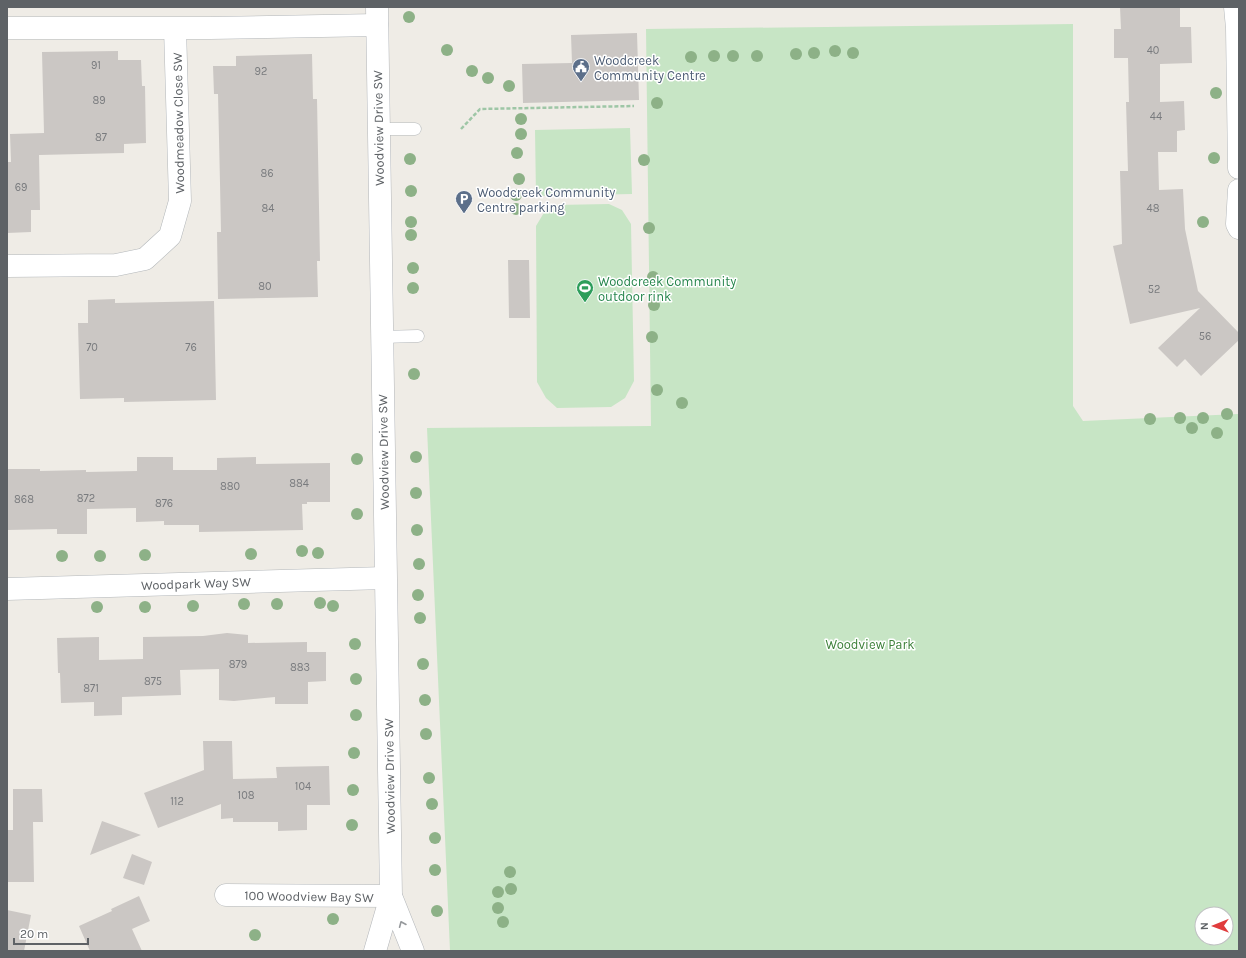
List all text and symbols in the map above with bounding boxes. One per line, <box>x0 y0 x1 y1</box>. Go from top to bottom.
house number: 40 <box>1147 44 1159 57</box>
street label: Woodmeadow Close SW <box>170 52 187 194</box>
place label: Woodcreek Community Centre <box>594 53 706 83</box>
public building icon: Woodcreek Community Centre <box>571 57 591 82</box>
house number: 91 <box>91 59 101 72</box>
house number: 92 <box>255 65 267 78</box>
street label: Woodview Drive SW <box>370 70 387 186</box>
house number: 89 <box>92 94 106 107</box>
house number: 44 <box>1150 110 1162 123</box>
house number: 87 <box>95 131 107 144</box>
house number: 86 <box>260 167 274 180</box>
house number: 69 <box>15 181 27 194</box>
place label: Woodcreek Community Centre parking <box>477 185 615 215</box>
parking icon: Woodcreek Community Centre parking <box>454 189 474 214</box>
house number: 84 <box>262 202 274 215</box>
house number: 48 <box>1147 202 1160 215</box>
place label: Woodcreek Community outdoor rink <box>598 274 736 304</box>
sports icon: Woodcreek Community outdoor rink <box>575 278 595 303</box>
house number: 80 <box>258 280 272 293</box>
house number: 52 <box>1148 283 1160 296</box>
house number: 56 <box>1199 330 1211 343</box>
house number: 70 <box>86 341 98 354</box>
house number: 76 <box>185 341 197 354</box>
street label: Woodview Drive SW <box>375 394 392 510</box>
house number: 884 <box>289 477 309 490</box>
house number: 880 <box>220 480 240 493</box>
house number: 872 <box>77 492 95 505</box>
house number: 868 <box>14 493 34 506</box>
house number: 876 <box>155 497 173 510</box>
street label: Woodpark Way SW <box>141 574 252 593</box>
park label: Woodview Park <box>825 637 915 652</box>
house number: 879 <box>229 658 247 671</box>
house number: 883 <box>290 661 310 674</box>
house number: 875 <box>144 675 162 688</box>
house number: 871 <box>83 682 99 695</box>
street label: Woodview Drive SW <box>381 718 398 834</box>
house number: 104 <box>295 780 311 793</box>
house number: 108 <box>238 789 255 802</box>
house number: 112 <box>170 795 184 808</box>
street label: 100 Woodview Bay SW <box>244 888 374 905</box>
north arrow <box>1194 906 1234 946</box>
scale bar <box>14 920 88 946</box>
one-way arrow <box>399 920 407 928</box>
text: N <box>1198 922 1211 930</box>
text: 20 m <box>20 927 48 941</box>

